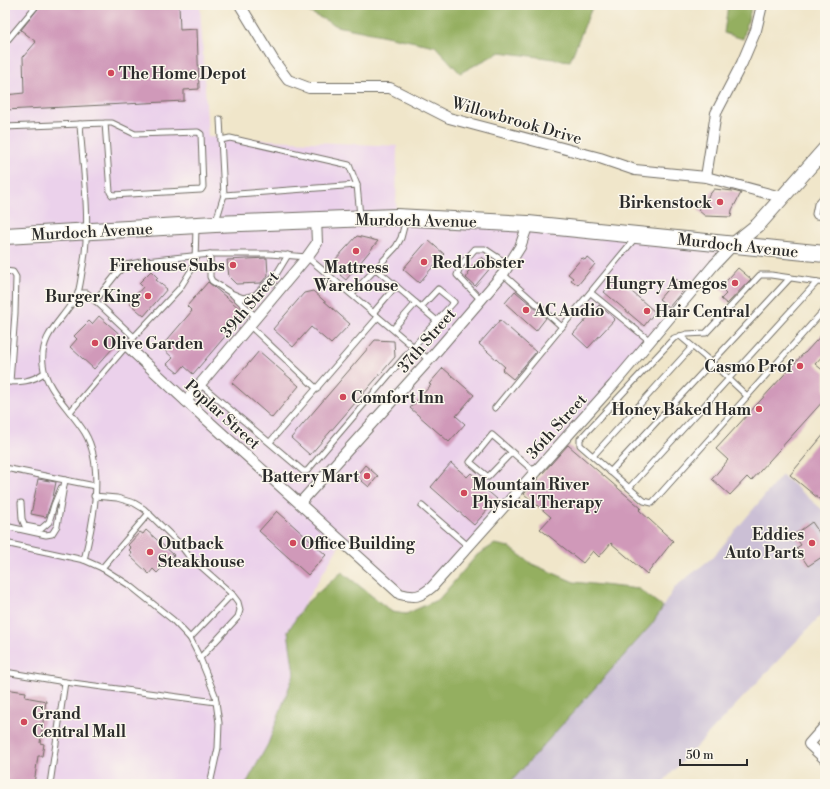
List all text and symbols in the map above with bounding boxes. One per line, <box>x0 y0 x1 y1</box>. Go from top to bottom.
place label: The Home Depot <box>119 64 247 84</box>
marker: The Home Depot <box>106 68 116 78</box>
street label: Willowbrook Drive <box>448 93 584 149</box>
place label: Birkenstock <box>619 193 713 213</box>
marker: Birkenstock <box>715 197 725 207</box>
street label: Murdoch Avenue <box>355 210 477 232</box>
street label: Murdoch Avenue <box>31 219 153 245</box>
street label: Murdoch Avenue <box>676 230 799 262</box>
marker: Mattress Warehouse <box>351 246 361 256</box>
place label: Red Lobster <box>432 253 525 273</box>
place label: Firehouse Subs <box>110 256 225 276</box>
marker: Red Lobster <box>419 257 429 267</box>
place label: Mattress Warehouse <box>313 258 399 296</box>
marker: Firehouse Subs <box>228 260 238 270</box>
street label: 39th Street <box>216 267 284 342</box>
place label: Hungry Amegos <box>605 274 727 294</box>
marker: Hungry Amegos <box>730 278 740 288</box>
place label: Burger King <box>45 287 141 307</box>
marker: Burger King <box>143 291 153 301</box>
place label: AC Audio <box>533 301 604 321</box>
place label: Hair Central <box>655 302 751 322</box>
street label: 37th Street <box>393 304 460 377</box>
marker: AC Audio <box>521 305 531 315</box>
marker: Hair Central <box>642 306 652 316</box>
place label: Olive Garden <box>103 334 203 354</box>
marker: Olive Garden <box>90 338 100 348</box>
place label: Casmo Prof <box>704 357 794 377</box>
marker: Casmo Prof <box>795 361 805 371</box>
street label: Poplar Street <box>180 376 264 454</box>
place label: Comfort Inn <box>351 388 444 408</box>
street label: 36th Street <box>522 390 591 463</box>
marker: Comfort Inn <box>338 392 348 402</box>
place label: Honey Baked Ham <box>611 400 751 420</box>
marker: Honey Baked Ham <box>754 404 764 414</box>
place label: Battery Mart <box>262 467 359 487</box>
marker: Battery Mart <box>362 471 372 481</box>
place label: Mountain River Physical Therapy <box>472 475 603 513</box>
marker: Mountain River Physical Therapy <box>459 488 469 498</box>
place label: Eddies Auto Parts <box>724 525 804 563</box>
place label: Outback Steakhouse <box>158 534 245 572</box>
place label: Office Building <box>301 534 416 554</box>
marker: Office Building <box>288 538 298 548</box>
marker: Eddies Auto Parts <box>807 538 817 548</box>
marker: Outback Steakhouse <box>145 547 155 557</box>
place label: Grand Central Mall <box>32 704 127 742</box>
marker: Grand Central Mall <box>19 717 29 727</box>
scale bar <box>680 741 747 767</box>
text: 50 m <box>686 748 714 763</box>

